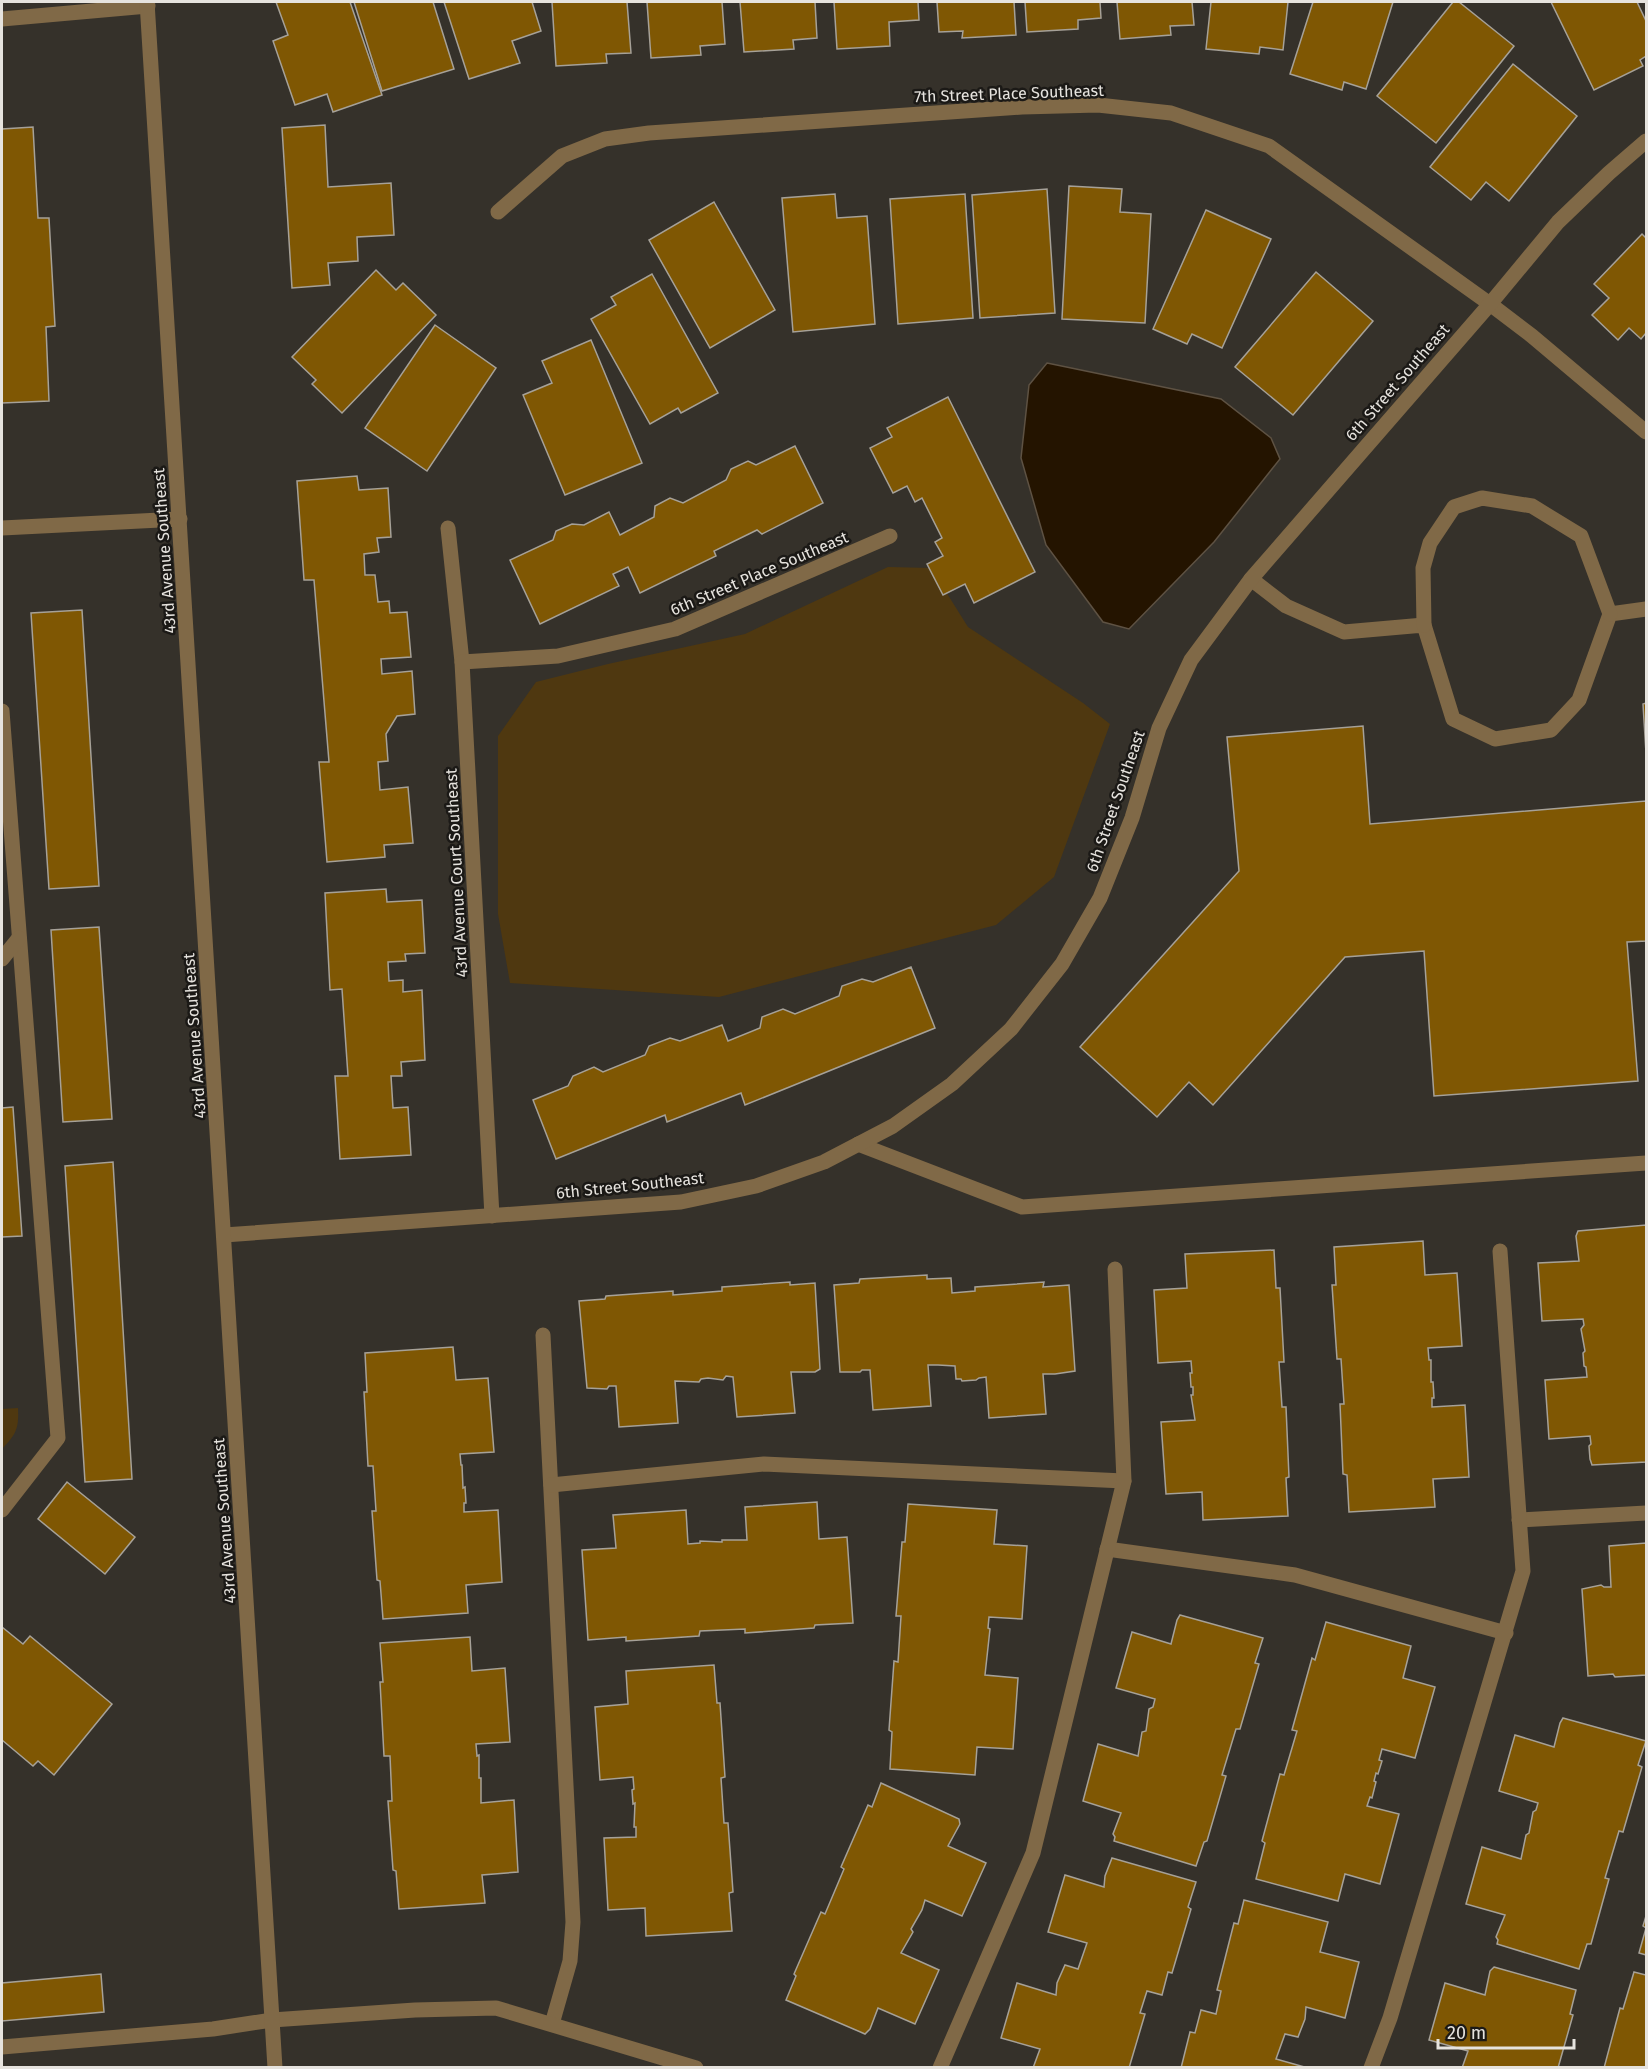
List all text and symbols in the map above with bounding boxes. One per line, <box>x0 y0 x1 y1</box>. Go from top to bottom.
street label: 7th Street Place Southeast <box>914 81 1104 106</box>
street label: 6th Street Southeast <box>1342 320 1453 445</box>
street label: 43rd Avenue Southeast <box>149 467 180 634</box>
street label: 6th Street Place Southeast <box>667 527 851 620</box>
street label: 6th Street Southeast <box>1082 728 1149 874</box>
street label: 43rd Avenue Court Southeast <box>442 768 471 978</box>
street label: 43rd Avenue Southeast <box>179 952 210 1119</box>
street label: 6th Street Southeast <box>555 1168 705 1203</box>
street label: 43rd Avenue Southeast <box>209 1437 240 1604</box>
scale bar <box>1438 2012 1574 2050</box>
text: 20 m <box>1447 2022 1486 2044</box>

